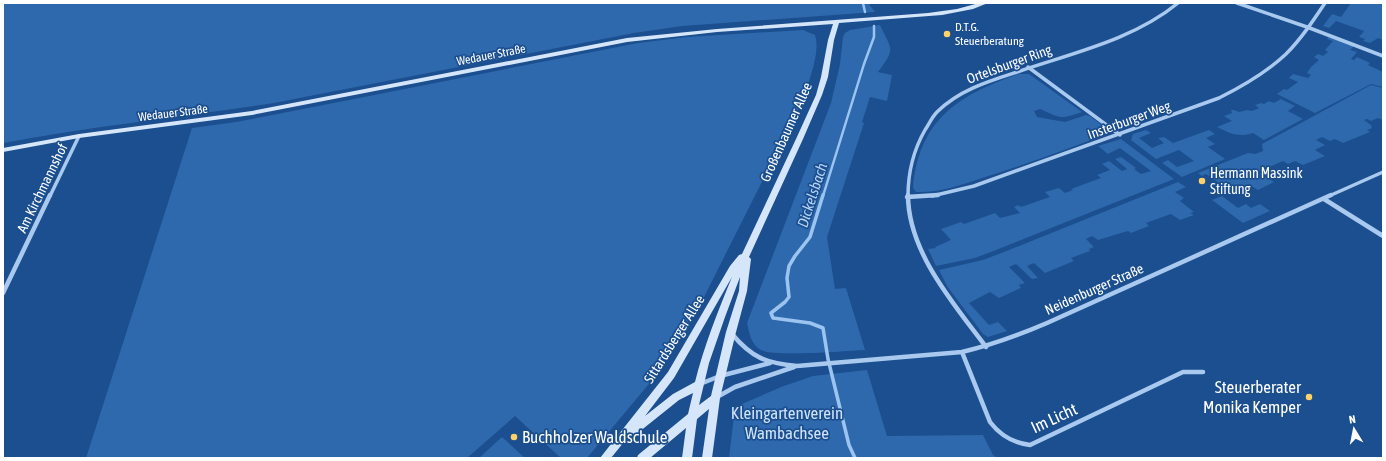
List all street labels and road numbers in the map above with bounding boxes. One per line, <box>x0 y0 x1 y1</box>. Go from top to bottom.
street label: Wedauer Straße <box>455 41 527 69</box>
street label: Ortelsburger Ring <box>964 41 1054 87</box>
street label: Großenbaumer Allee <box>757 80 815 184</box>
street label: Insterburger Weg <box>1085 98 1173 142</box>
street label: Wedauer Straße <box>137 102 209 124</box>
street label: Am Kirchmannshof <box>13 141 71 235</box>
street label: Neidenburger Straße <box>1042 260 1146 318</box>
street label: Sittardsberger Allee <box>640 292 708 386</box>
street label: Im Licht <box>1028 399 1080 437</box>

